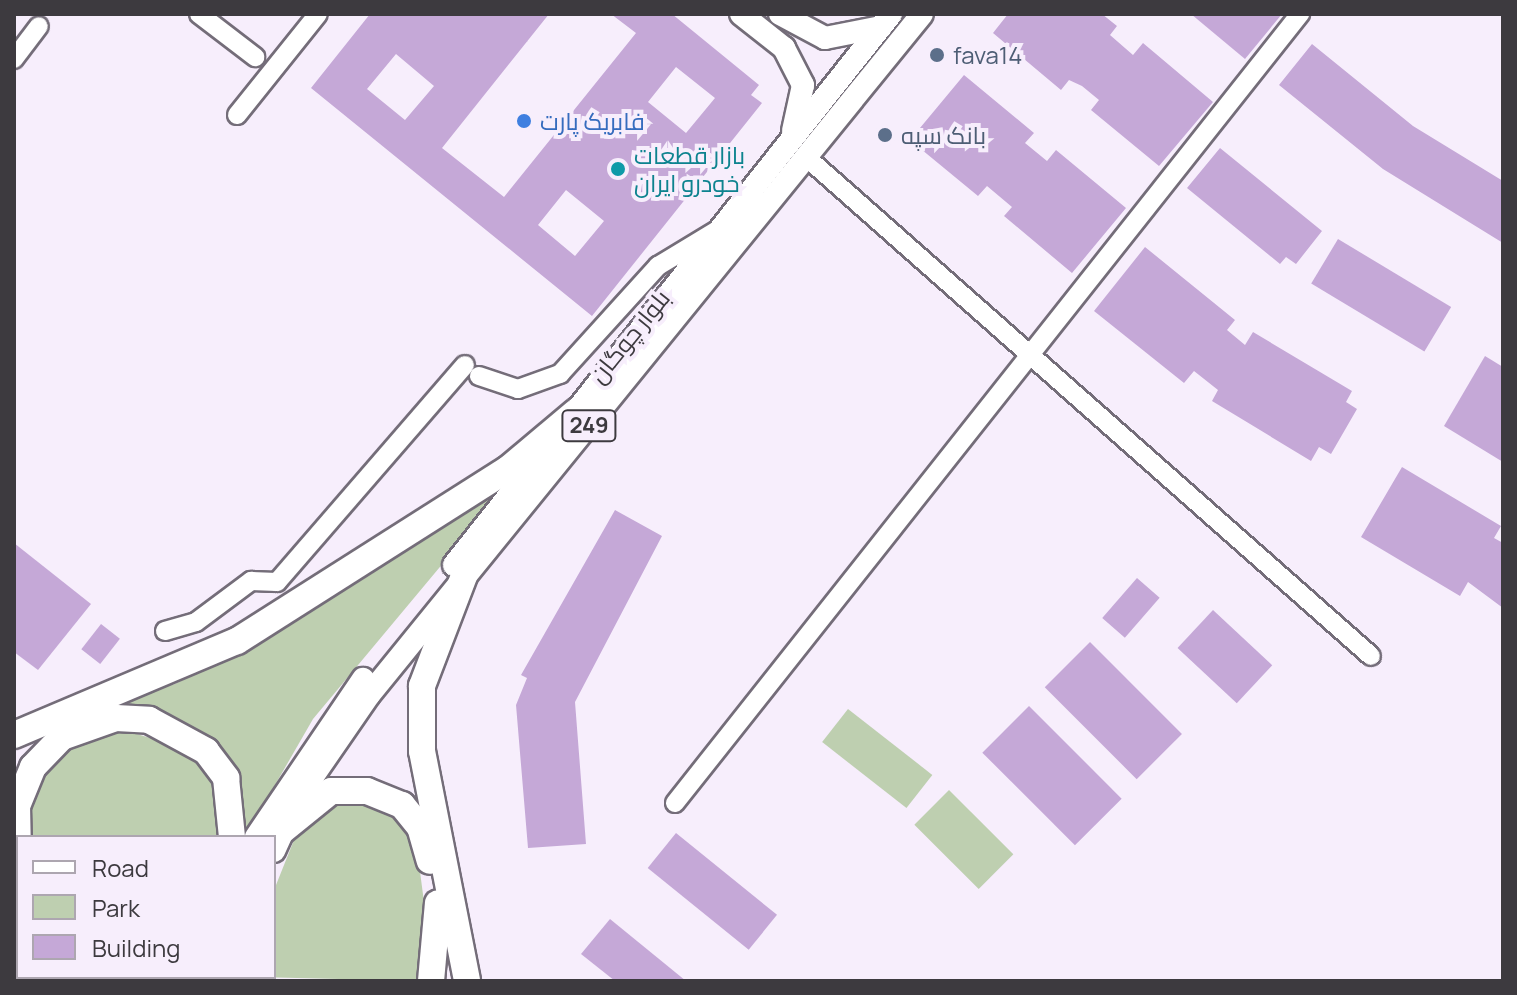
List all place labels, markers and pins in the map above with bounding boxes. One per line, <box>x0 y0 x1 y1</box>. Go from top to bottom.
place label: fava14 <box>953 41 1022 69</box>
marker: fava14 <box>928 46 946 64</box>
place label: فابریک پارت <box>540 107 645 135</box>
marker: فابریک پارت <box>515 112 533 130</box>
place label: بانک سپه <box>901 121 986 149</box>
marker: بانک سپه <box>876 126 894 144</box>
place label: بازار قطعات خودرو ایران <box>634 141 745 197</box>
marker: بازار قطعات خودرو ایران <box>609 160 627 178</box>

